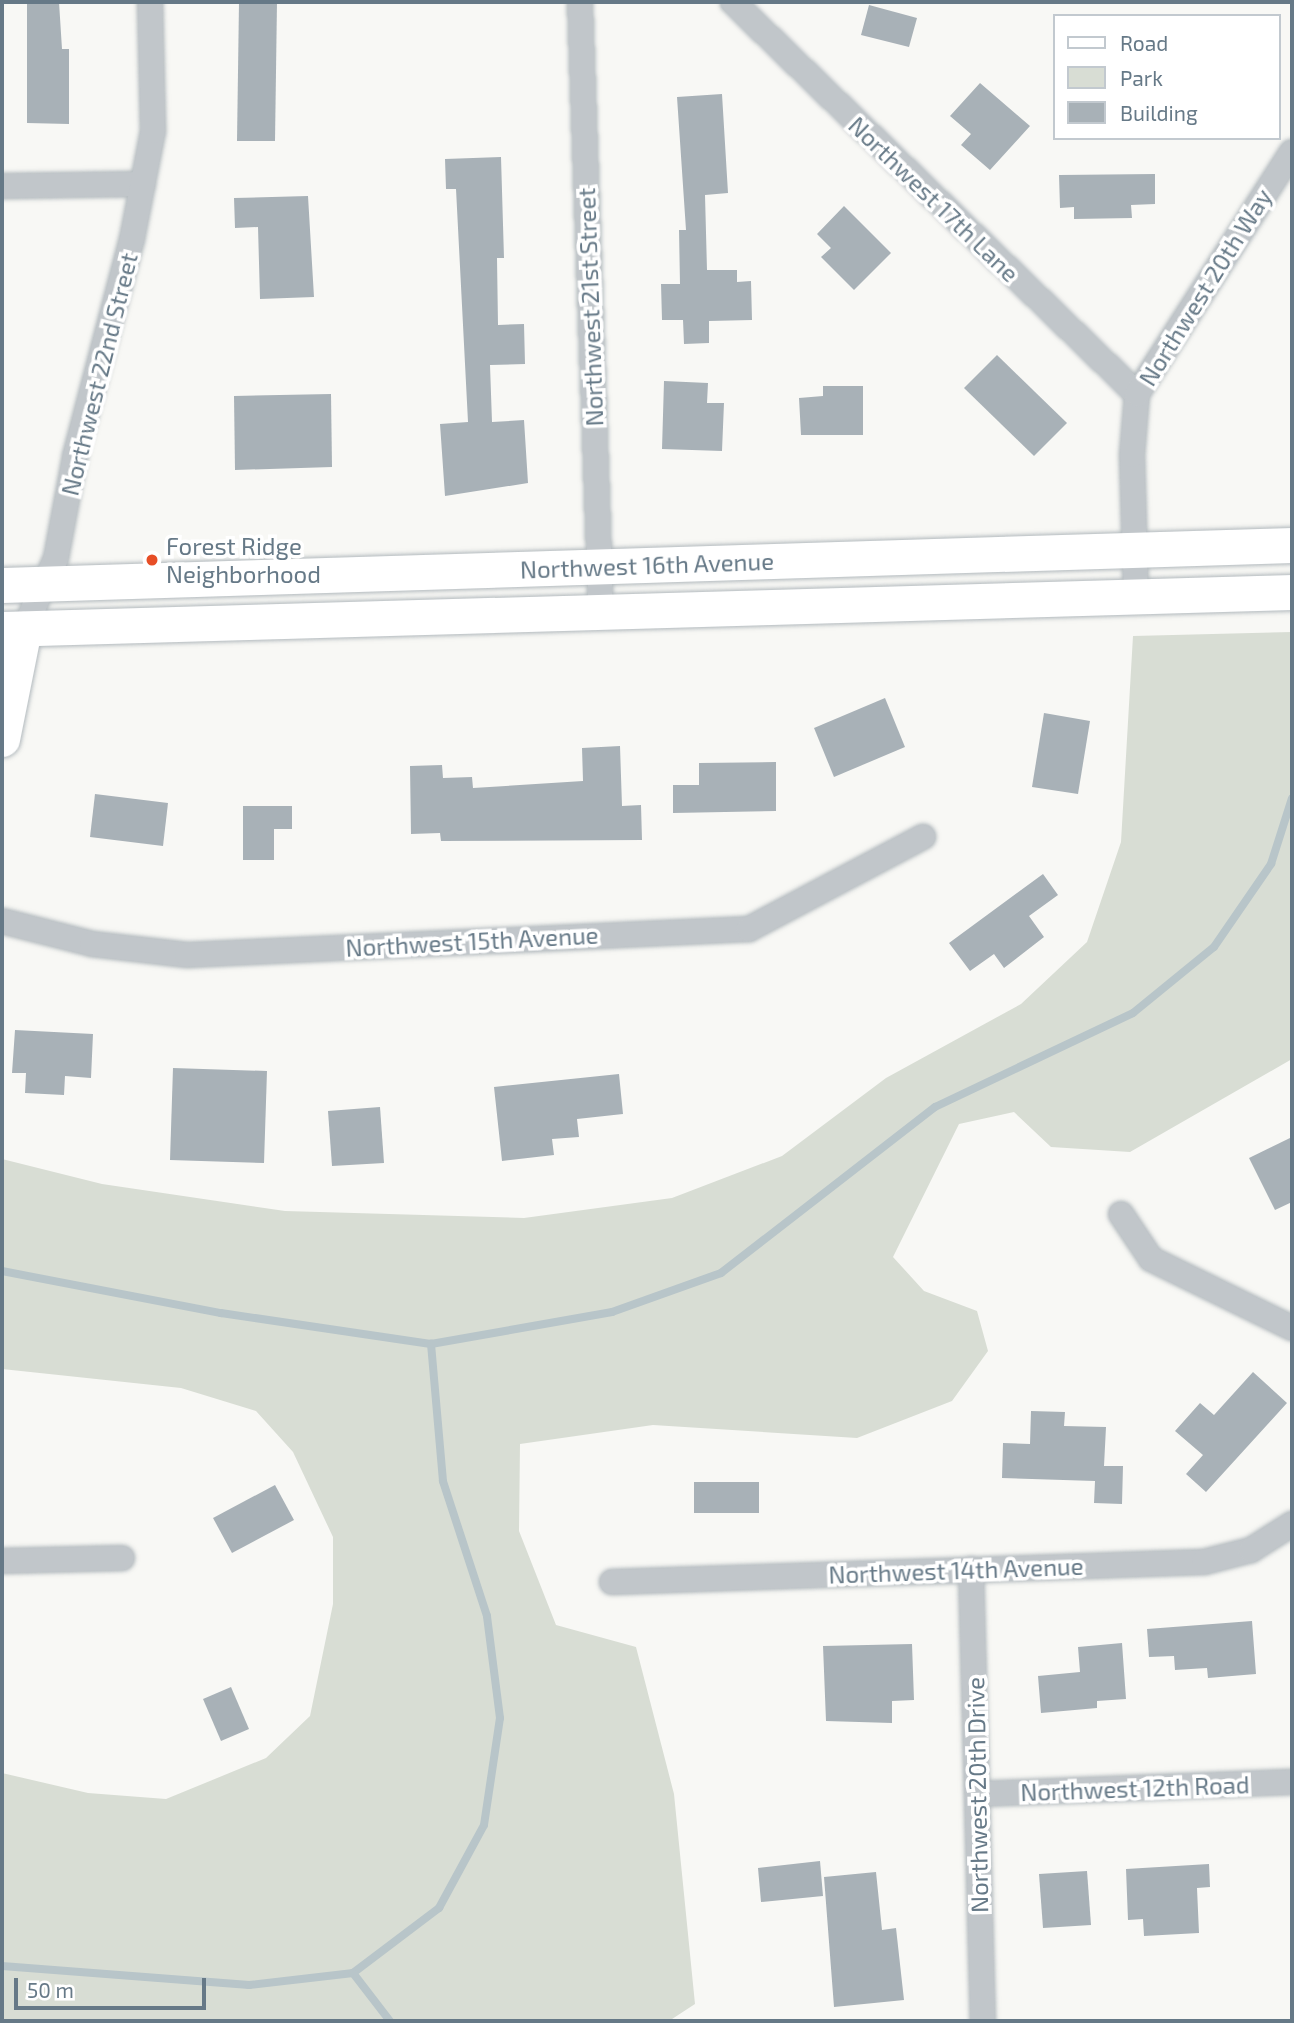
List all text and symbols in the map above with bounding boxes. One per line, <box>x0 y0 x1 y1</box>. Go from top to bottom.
legend <box>1052 14 1280 140</box>
text: Road <box>1120 30 1168 55</box>
text: Park <box>1120 65 1163 90</box>
text: Building <box>1120 100 1198 125</box>
street label: Northwest 17th Lane <box>843 110 1025 288</box>
street label: Northwest 20th Way <box>1133 183 1277 391</box>
street label: Northwest 21st Street <box>571 187 609 427</box>
street label: Northwest 22nd Street <box>55 250 143 498</box>
place label: Forest Ridge Neighborhood <box>166 532 321 588</box>
street label: Northwest 16th Avenue <box>519 546 775 584</box>
marker: Forest Ridge Neighborhood <box>144 552 160 568</box>
street label: Northwest 15th Avenue <box>345 920 599 962</box>
street label: Northwest 14th Avenue <box>828 1551 1084 1589</box>
street label: Northwest 20th Drive <box>961 1677 993 1913</box>
street label: Northwest 12th Road <box>1020 1770 1250 1806</box>
scale bar <box>18 1964 210 2008</box>
text: 50 m <box>27 1977 74 2002</box>

